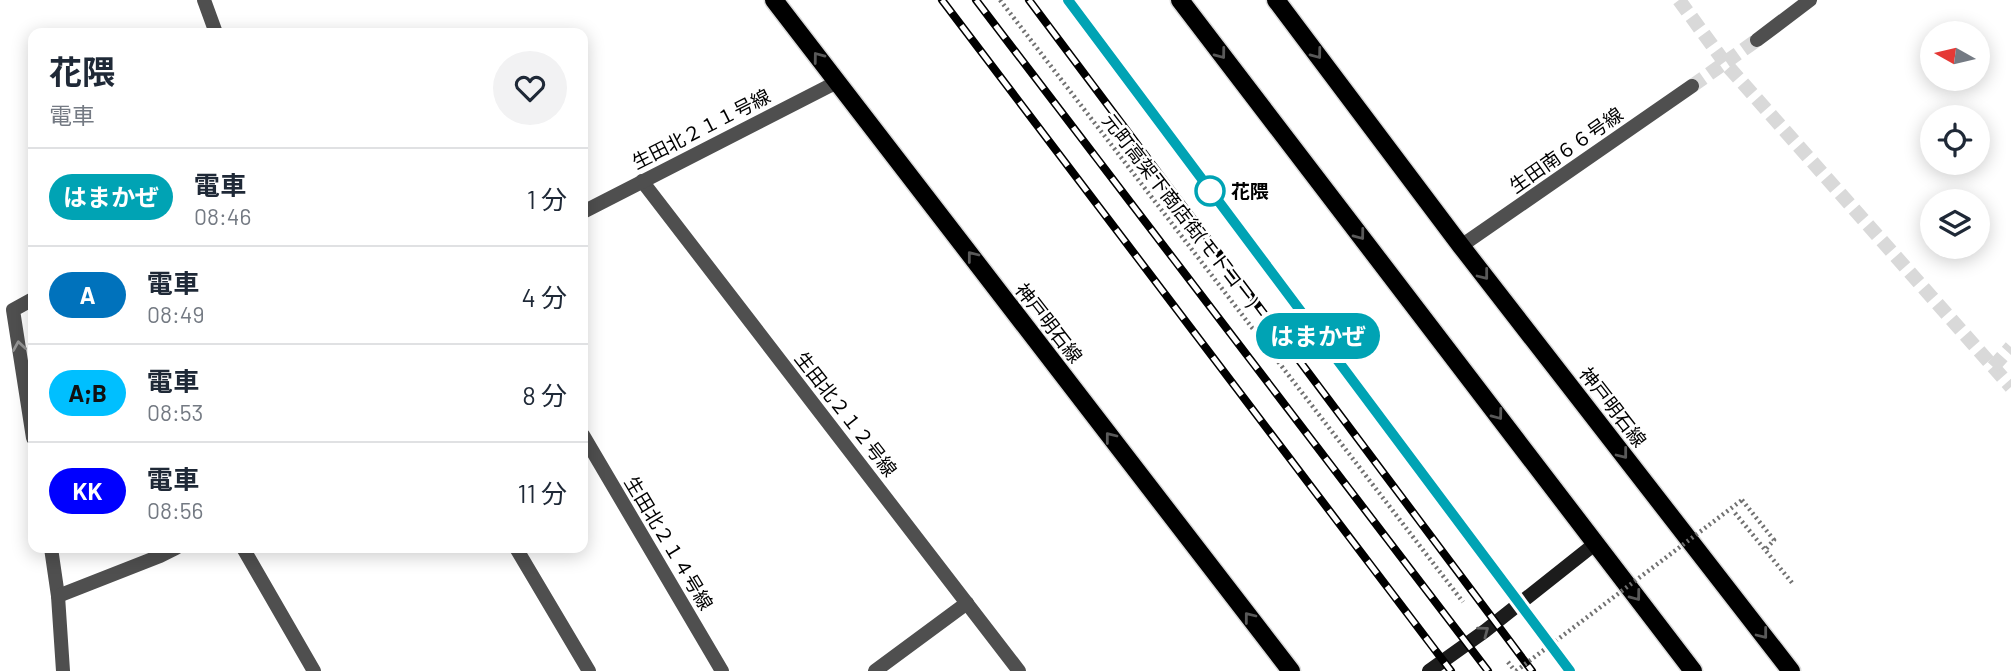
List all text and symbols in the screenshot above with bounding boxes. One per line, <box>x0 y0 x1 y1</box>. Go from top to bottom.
north arrow <box>1920 21 1990 91</box>
map controls <box>1920 21 1990 259</box>
one-way arrow <box>1213 46 1226 59</box>
one-way arrow <box>1308 47 1321 59</box>
text: 花隈 <box>49 51 115 91</box>
button: heart <box>493 51 567 125</box>
one-way arrow <box>813 52 826 64</box>
street label: 生田北２１１号線 <box>628 84 774 173</box>
text: 電車 <box>49 101 95 129</box>
street label: 生田南６６号線 <box>1505 102 1627 197</box>
button: locate <box>1920 105 1990 175</box>
street label: 元町高架下商店街(モトコー) <box>1098 109 1263 311</box>
text: 電車 <box>194 169 246 200</box>
marker: 花隈 <box>1195 176 1225 206</box>
place label: 花隈 <box>1231 179 1269 202</box>
text: はまかぜ <box>63 182 159 211</box>
text: 1 分 <box>527 183 567 214</box>
button: layers <box>1920 189 1990 259</box>
text: 08:46 <box>194 202 251 230</box>
one-way arrow <box>1351 227 1364 239</box>
one-way arrow <box>967 252 980 264</box>
text: 電車 <box>147 267 199 298</box>
one-way arrow <box>1475 267 1488 279</box>
street label: 神戸明石線 <box>1011 278 1088 367</box>
text: A <box>79 280 96 309</box>
text: 4 分 <box>521 281 567 312</box>
text: 08:49 <box>147 300 204 328</box>
line badge: はまかぜ <box>1269 313 1367 359</box>
text: はまかぜ <box>1270 321 1366 350</box>
one-way arrow <box>12 341 27 352</box>
street label: 生田北２１２号線 <box>791 347 902 481</box>
street label: 神戸明石線 <box>1575 362 1652 451</box>
text: 電車 <box>147 365 199 396</box>
text: A;B <box>68 378 107 407</box>
text: 8 分 <box>522 379 567 410</box>
text: 08:53 <box>147 398 203 426</box>
one-way arrow <box>1490 407 1503 420</box>
one-way arrow <box>1106 432 1119 444</box>
one-way arrow <box>1615 447 1628 459</box>
text: 電車 <box>147 463 199 494</box>
street label: 生田北２１４号線 <box>620 472 718 614</box>
text: KK <box>72 476 103 505</box>
text: 11 分 <box>518 477 567 508</box>
text: 08:56 <box>147 496 203 524</box>
one-way arrow <box>1628 588 1641 601</box>
one-way arrow <box>1245 612 1258 625</box>
one-way arrow <box>1477 627 1489 639</box>
one-way arrow <box>1754 627 1767 639</box>

